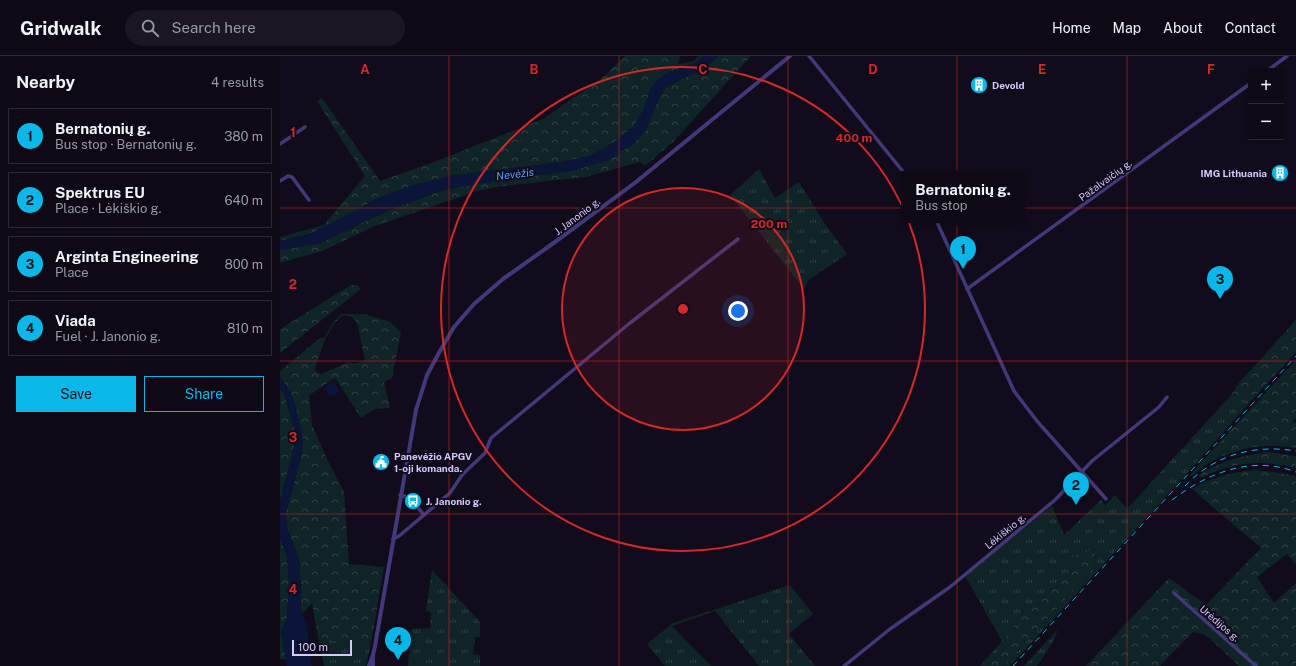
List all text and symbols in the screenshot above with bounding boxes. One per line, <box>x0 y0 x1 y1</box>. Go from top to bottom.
search box <box>125 10 405 46</box>
text: Gridwalk <box>20 17 101 39</box>
icon: search <box>139 17 161 39</box>
text: Search here <box>171 19 256 36</box>
text: Home <box>1052 20 1091 36</box>
text: Map <box>1113 20 1141 36</box>
text: About <box>1163 20 1203 36</box>
text: Contact <box>1225 20 1276 36</box>
text: A <box>360 62 370 77</box>
text: B <box>530 62 539 77</box>
text: C <box>698 62 708 77</box>
text: D <box>868 62 878 77</box>
text: E <box>1038 62 1046 77</box>
text: F <box>1207 62 1215 77</box>
map controls <box>1248 68 1284 140</box>
button: + <box>1248 68 1284 104</box>
text: Nearby <box>16 72 75 92</box>
text: 4 results <box>211 75 264 90</box>
building icon: Devold <box>969 75 989 95</box>
place label: Devold <box>992 79 1025 91</box>
button: − <box>1248 104 1284 140</box>
text: Bernatonių g. <box>55 120 151 137</box>
text: 1 <box>290 125 296 140</box>
text: 1 <box>27 129 33 144</box>
text: 380 m <box>224 129 263 144</box>
text: 400 m <box>836 131 873 145</box>
text: Bus stop · Bernatonių g. <box>55 137 197 152</box>
street label: Pažalvaičių g. <box>1076 157 1134 203</box>
building icon: IMG Lithuania <box>1270 163 1290 183</box>
water label: Nevėžis <box>495 166 535 182</box>
place label: IMG Lithuania <box>1200 167 1267 179</box>
popup <box>901 171 1025 223</box>
text: Bernatonių g. <box>915 181 1011 198</box>
text: Spektrus EU <box>55 184 145 201</box>
text: 2 <box>26 193 34 208</box>
text: 640 m <box>224 193 263 208</box>
street label: J. Janonio g. <box>552 195 602 237</box>
text: Bus stop <box>915 198 968 213</box>
text: Place · Lėkiškio g. <box>55 201 162 216</box>
text: 200 m <box>751 217 787 231</box>
pin: 1 <box>950 236 976 269</box>
text: Arginta Engineering <box>55 248 199 265</box>
text: 3 <box>26 257 34 272</box>
text: 800 m <box>224 257 263 272</box>
text: Place <box>55 265 89 280</box>
pin: 3 <box>1207 266 1233 299</box>
text: 2 <box>289 277 297 292</box>
your location <box>728 301 748 321</box>
centre of rings <box>676 302 690 316</box>
text: Viada <box>55 312 96 329</box>
text: 4 <box>26 321 34 336</box>
text: 810 m <box>227 321 263 336</box>
text: Fuel · J. Janonio g. <box>55 329 161 344</box>
button: Save <box>16 376 136 412</box>
button: Share <box>144 376 264 412</box>
text: 3 <box>289 430 298 445</box>
place label: Panevėžio APGV 1-oji komanda. <box>394 450 472 474</box>
public building icon: Panevėžio APGV 1-oji komanda. <box>371 452 391 472</box>
pin: 2 <box>1063 472 1089 505</box>
bus stop icon: J. Janonio g. <box>403 491 423 511</box>
place label: J. Janonio g. <box>426 495 482 507</box>
street label: Lėkiškio g. <box>982 511 1028 551</box>
text: 4 <box>289 582 298 597</box>
street label: Urėdijos g. <box>1198 602 1242 644</box>
pin: 4 <box>385 627 411 660</box>
scale bar <box>292 638 352 657</box>
text: 100 m <box>298 641 328 653</box>

